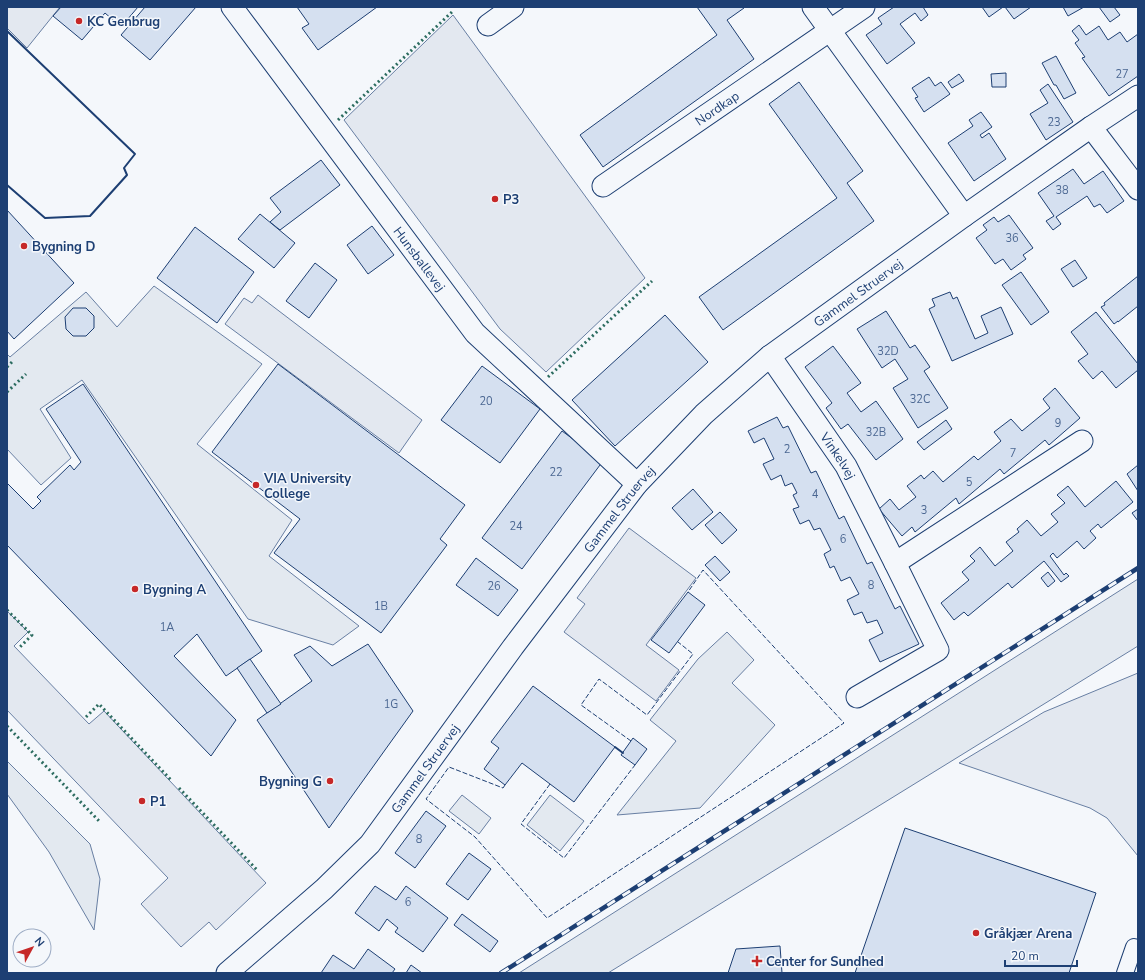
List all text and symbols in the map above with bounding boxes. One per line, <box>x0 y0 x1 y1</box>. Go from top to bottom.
place label: KC Genbrug <box>87 13 160 31</box>
marker: KC Genbrug <box>74 16 84 26</box>
house number: 27 <box>1115 67 1129 82</box>
street label: Nordkap <box>692 87 743 130</box>
house number: 23 <box>1047 115 1061 130</box>
house number: 38 <box>1055 183 1069 198</box>
place label: P3 <box>503 191 519 209</box>
marker: P3 <box>490 194 500 204</box>
street label: Hunsballevej <box>389 223 449 295</box>
house number: 36 <box>1005 231 1019 246</box>
place label: Bygning D <box>32 238 95 256</box>
marker: Bygning D <box>19 241 29 251</box>
street label: Gammel Struervej <box>810 255 907 332</box>
house number: 32D <box>877 344 899 359</box>
house number: 32C <box>910 392 930 407</box>
house number: 20 <box>479 394 493 409</box>
house number: 9 <box>1055 416 1061 431</box>
house number: 32B <box>866 425 886 440</box>
street label: Vinkelvej <box>815 428 859 483</box>
house number: 2 <box>784 442 790 457</box>
house number: 7 <box>1010 446 1016 461</box>
street label: Gammel Struervej <box>580 463 659 557</box>
house number: 22 <box>549 465 563 480</box>
place label: VIA University College <box>263 470 351 503</box>
house number: 5 <box>966 475 973 490</box>
marker: VIA University College <box>251 480 261 490</box>
house number: 4 <box>812 487 819 502</box>
house number: 3 <box>921 503 927 518</box>
house number: 24 <box>509 519 523 534</box>
house number: 6 <box>840 532 847 547</box>
house number: 8 <box>868 578 875 593</box>
house number: 26 <box>487 579 501 594</box>
place label: Bygning A <box>143 581 206 599</box>
marker: Bygning A <box>130 584 140 594</box>
house number: 1B <box>374 599 388 614</box>
house number: 1A <box>160 620 174 635</box>
house number: 1G <box>384 697 398 712</box>
street label: Gammel Struervej <box>387 721 464 817</box>
place label: Bygning G <box>259 773 322 791</box>
marker: Bygning G <box>325 776 335 786</box>
place label: P1 <box>150 793 166 811</box>
marker: P1 <box>137 796 147 806</box>
house number: 8 <box>416 832 423 847</box>
house number: 6 <box>405 895 412 910</box>
place label: Gråkjær Arena <box>984 925 1072 943</box>
north arrow <box>12 928 52 968</box>
marker: Gråkjær Arena <box>971 928 981 938</box>
text: N <box>31 934 48 950</box>
scale bar <box>1005 942 1077 968</box>
text: 20 m <box>1011 948 1039 964</box>
place label: Center for Sundhed <box>766 953 884 971</box>
marker: Center for Sundhed <box>751 955 763 967</box>

